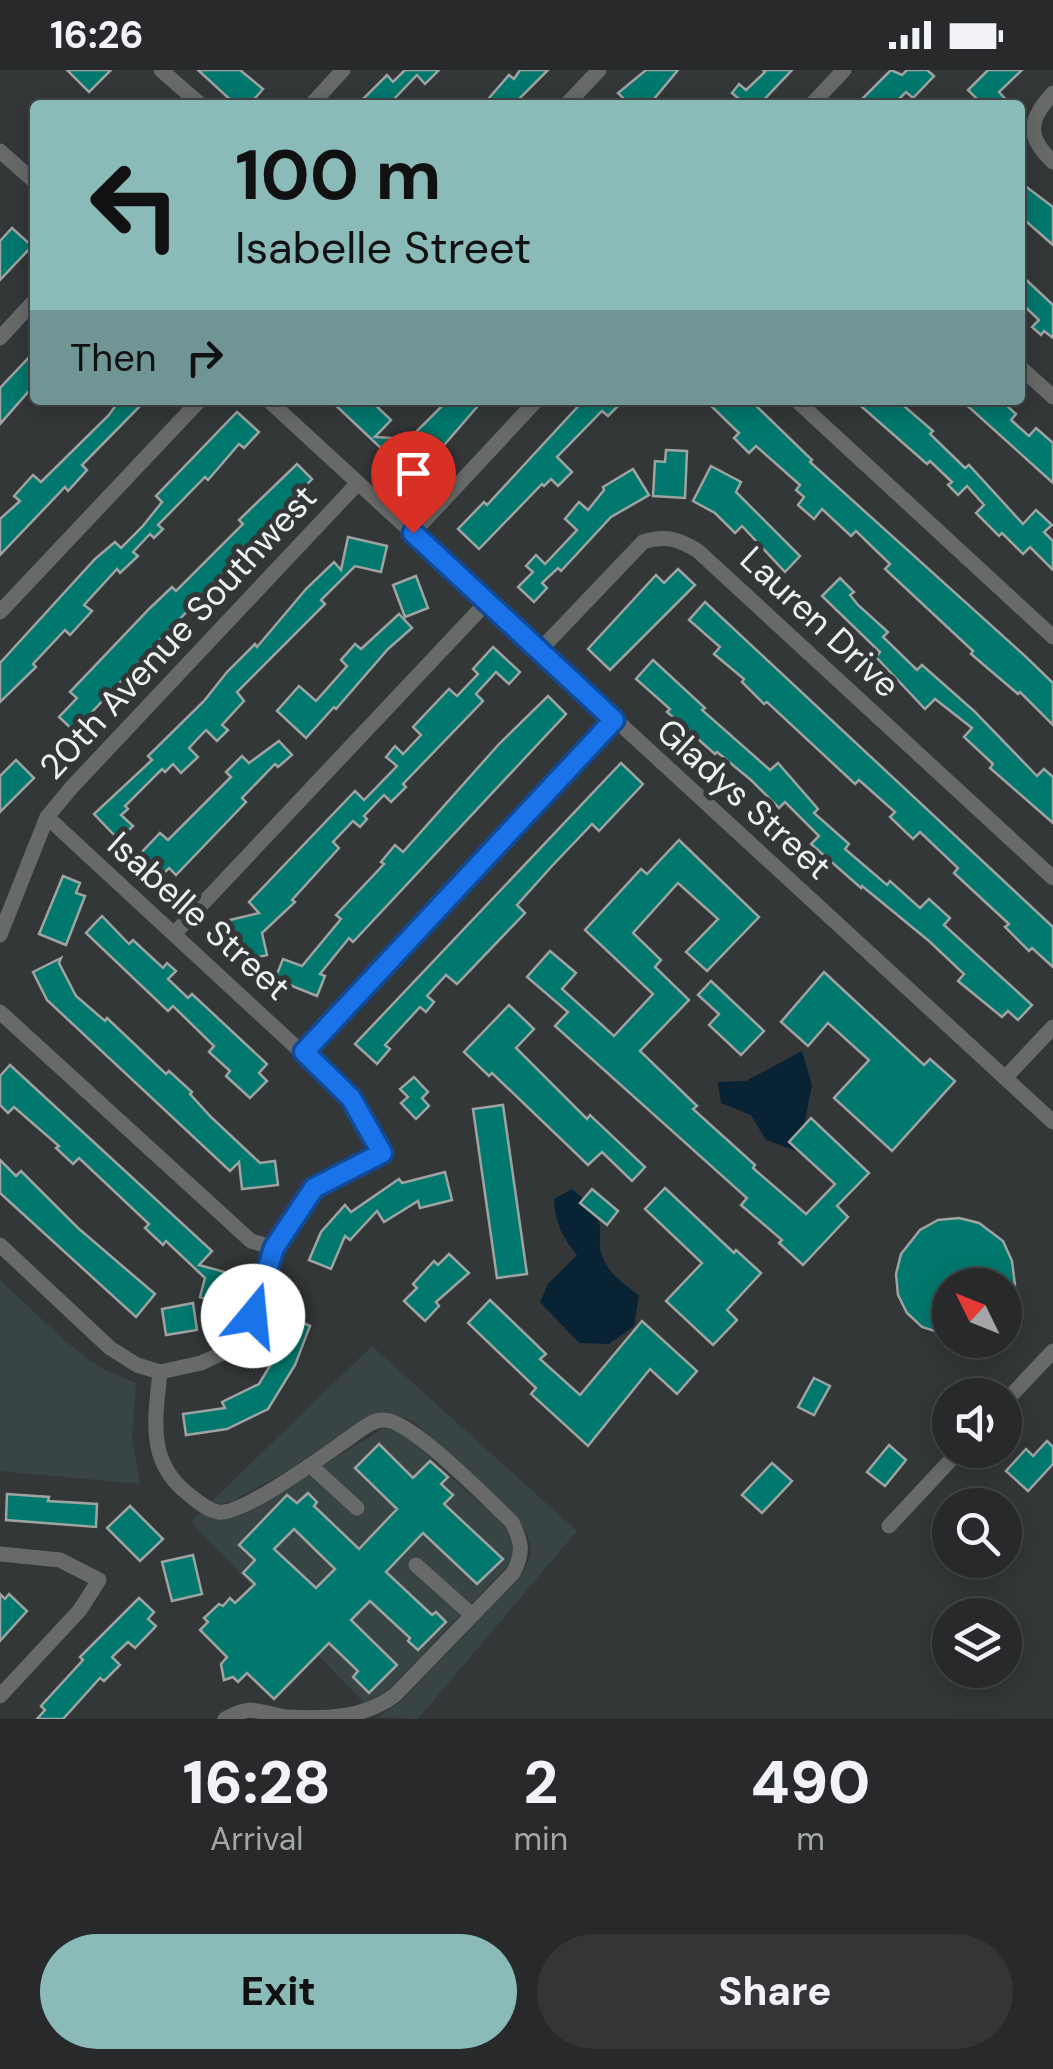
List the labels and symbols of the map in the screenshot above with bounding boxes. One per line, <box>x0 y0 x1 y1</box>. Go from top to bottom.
pin <box>371 431 456 534</box>
street label: 20th Avenue Southwest <box>29 475 327 789</box>
street label: Lauren Drive <box>730 536 910 708</box>
street label: Gladys Street <box>647 708 841 890</box>
street label: Isabelle Street <box>98 822 300 1010</box>
position arrow <box>201 1264 305 1368</box>
north arrow <box>932 1268 1022 1358</box>

